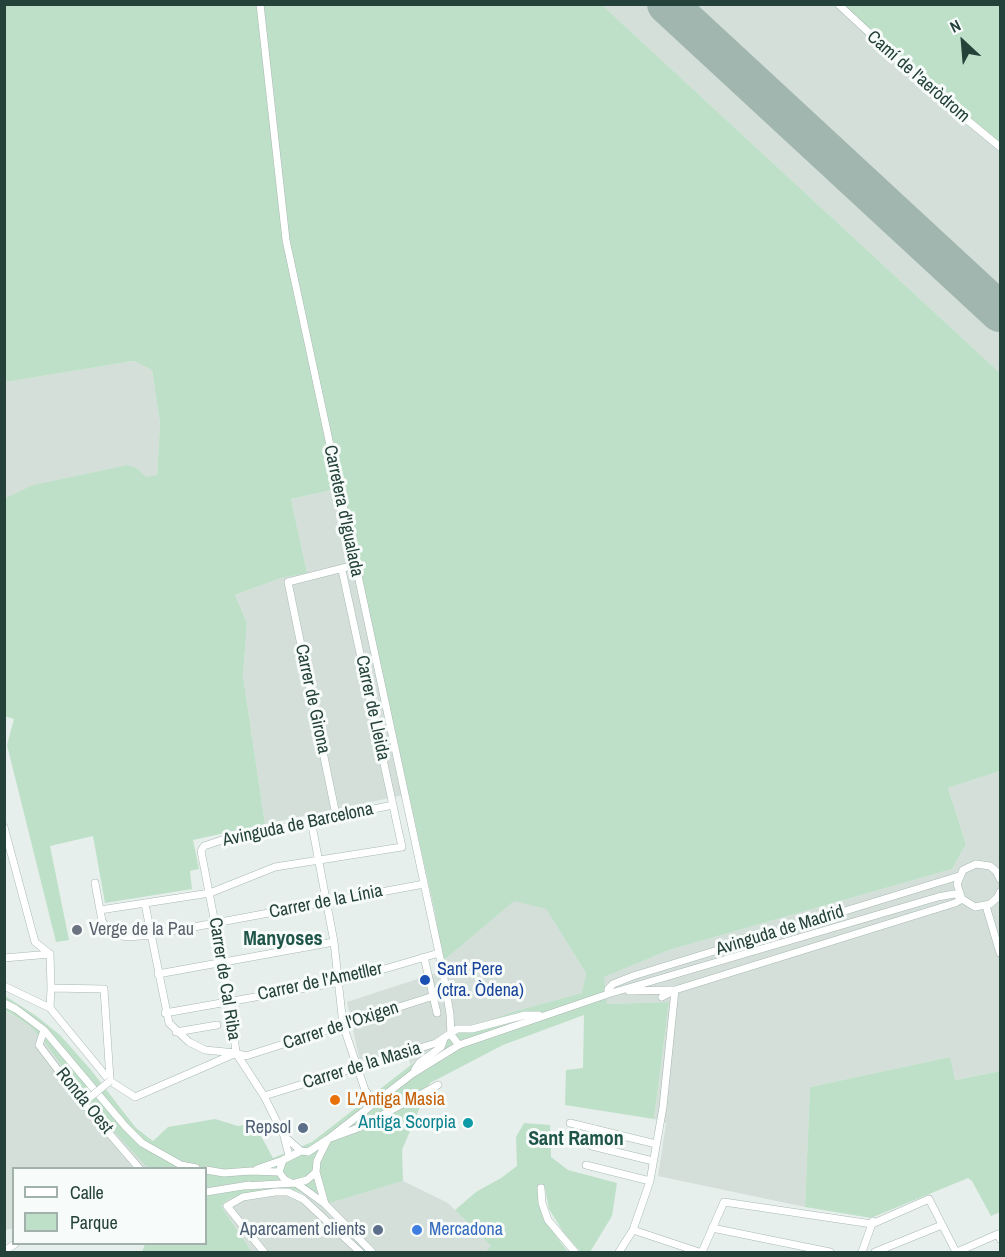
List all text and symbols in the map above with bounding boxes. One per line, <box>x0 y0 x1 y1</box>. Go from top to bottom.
north arrow <box>933 12 993 72</box>
text: N <box>946 14 964 38</box>
street label: Camí de l'aeròdrom <box>862 26 974 128</box>
street label: Carretera d'Igualada <box>318 443 368 579</box>
street label: Carrer de Girona <box>290 642 334 756</box>
street label: Carrer de Lleida <box>350 654 394 762</box>
street label: Avinguda de Barcelona <box>221 799 375 851</box>
street label: Carrer de la Línia <box>268 880 384 924</box>
street label: Avinguda de Madrid <box>713 901 847 961</box>
street label: Carrer de Cal Riba <box>204 916 244 1042</box>
place label: Verge de la Pau <box>89 919 194 941</box>
marker: Verge de la Pau <box>70 923 84 937</box>
district label: Manyoses <box>243 928 323 952</box>
street label: Carrer de l'Ametller <box>256 958 384 1006</box>
place label: Sant Pere (ctra. Òdena) <box>437 959 524 1002</box>
marker: Sant Pere (ctra. Òdena) <box>418 973 432 987</box>
street label: Carrer de l'Oxigen <box>281 997 401 1055</box>
street label: Carrer de la Masia <box>300 1038 424 1094</box>
street label: Ronda Oest <box>51 1064 117 1138</box>
place label: L'Antiga Masia <box>347 1089 445 1111</box>
marker: L'Antiga Masia <box>328 1093 342 1107</box>
place label: Antiga Scorpia <box>358 1112 456 1134</box>
marker: Antiga Scorpia <box>461 1116 475 1130</box>
place label: Repsol <box>245 1117 291 1139</box>
marker: Repsol <box>296 1121 310 1135</box>
district label: Sant Ramon <box>528 1128 624 1152</box>
legend <box>12 1167 207 1245</box>
text: Calle <box>70 1180 104 1205</box>
text: Parque <box>70 1210 118 1235</box>
place label: Aparcament clients <box>240 1219 366 1241</box>
place label: Mercadona <box>429 1219 503 1241</box>
marker: Aparcament clients <box>371 1223 385 1237</box>
marker: Mercadona <box>410 1223 424 1237</box>

